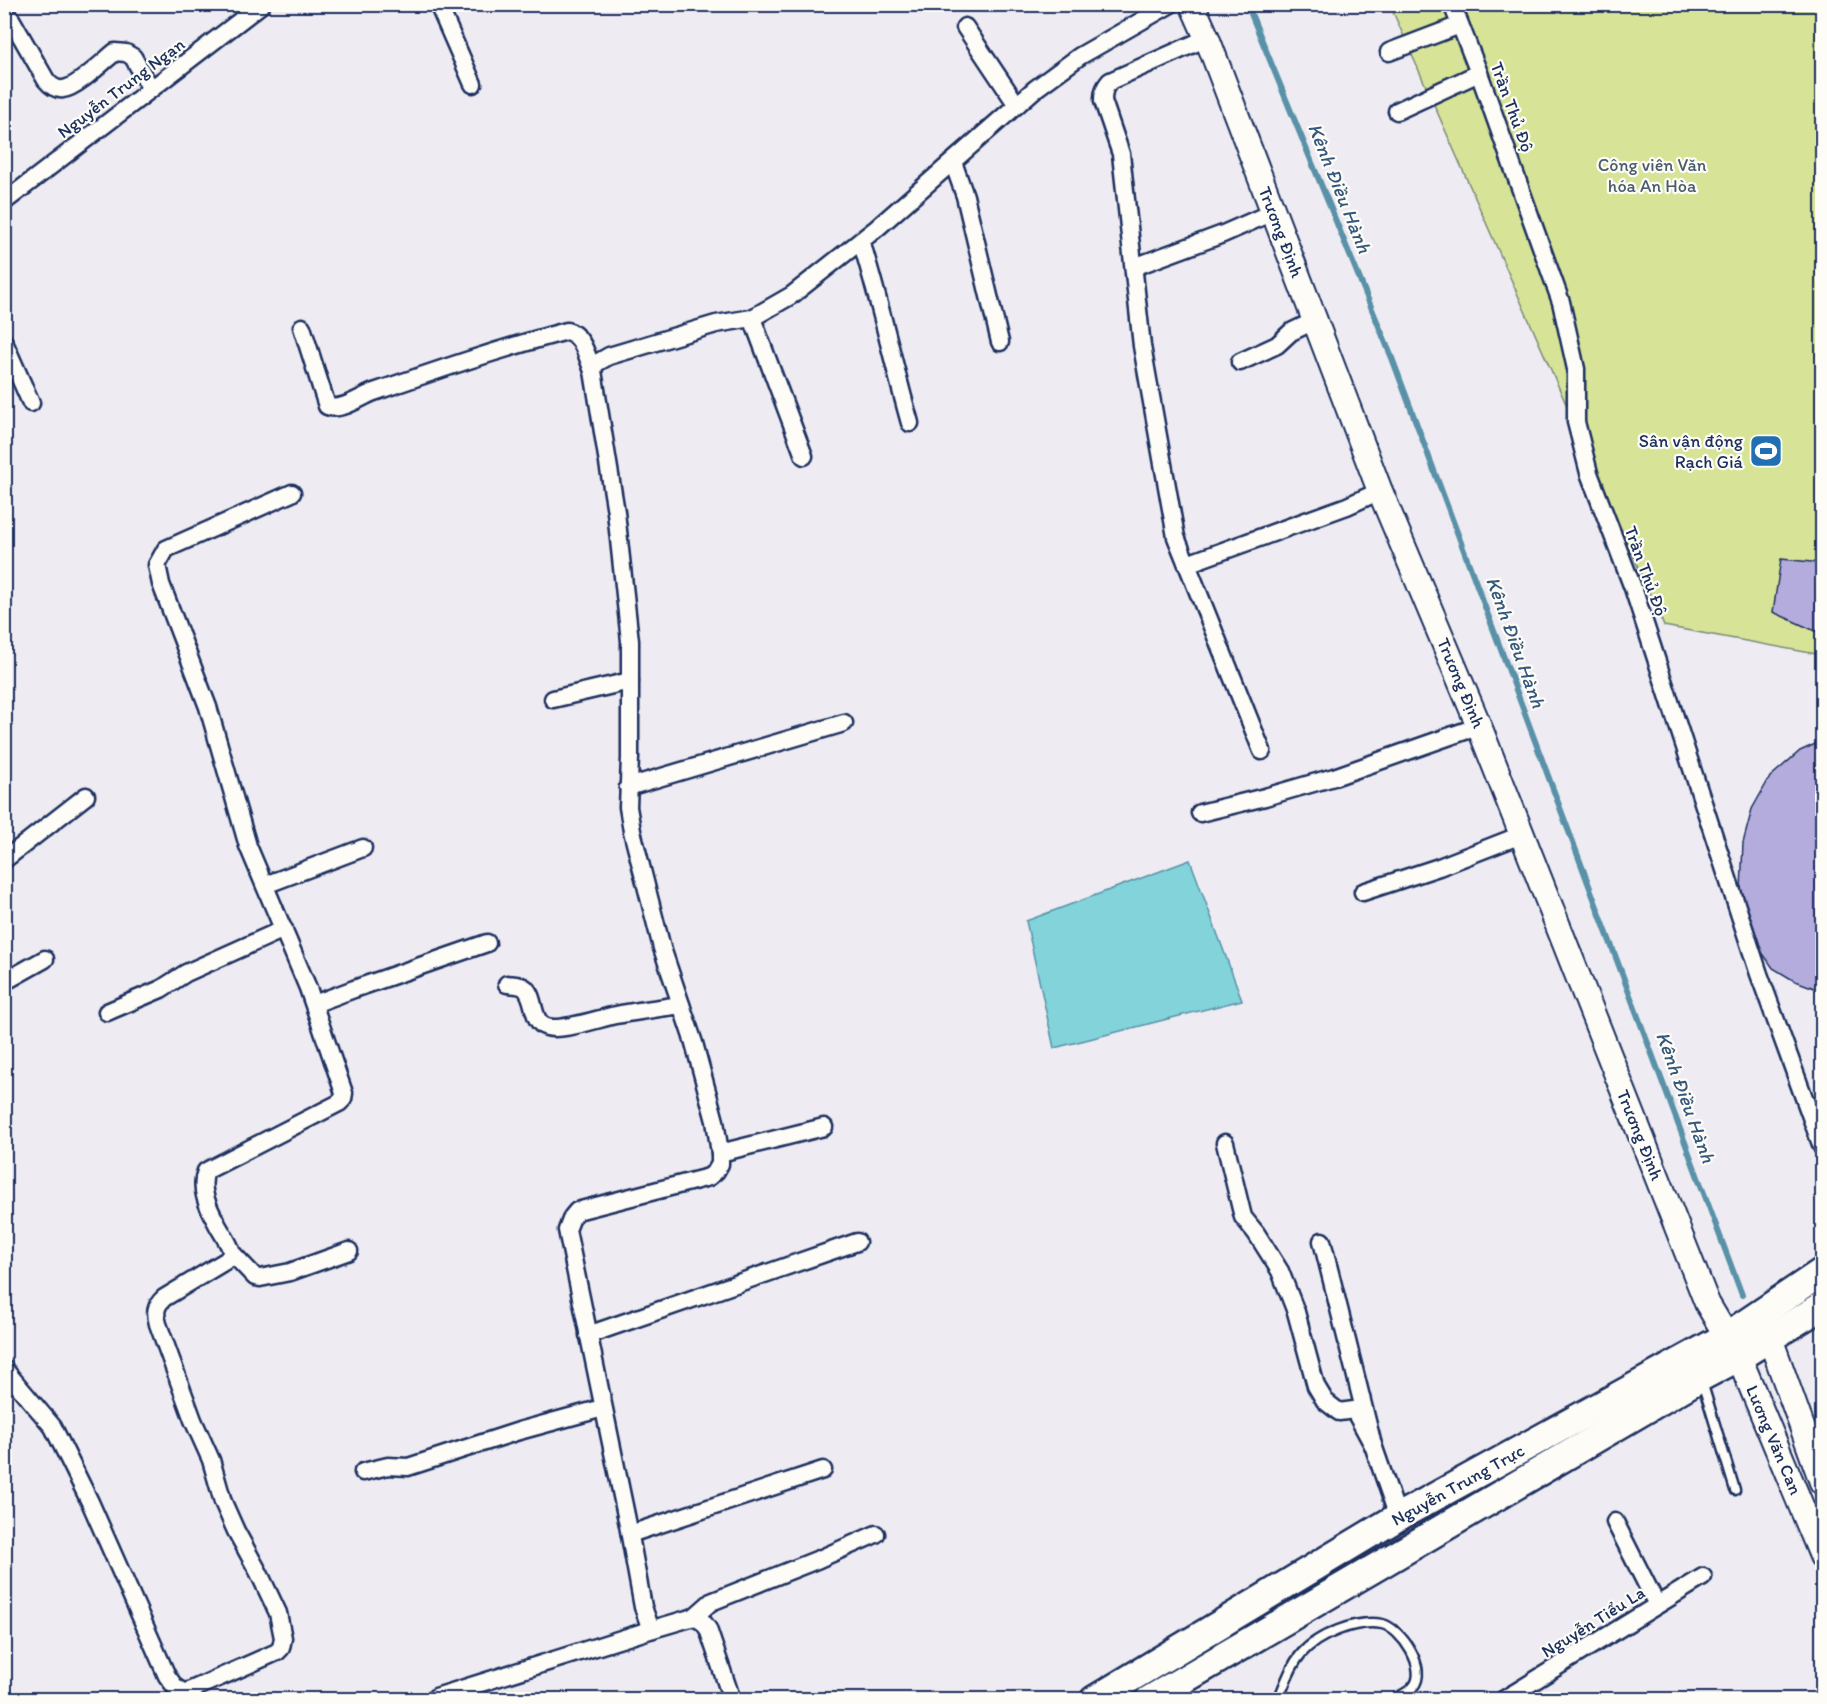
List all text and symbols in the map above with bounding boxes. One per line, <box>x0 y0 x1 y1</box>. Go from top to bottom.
street label: Nguyễn Trung Ngạn <box>53 33 189 143</box>
street label: Trần Thủ Độ <box>1486 59 1538 155</box>
water label: Kênh Điều Hành <box>1303 120 1377 257</box>
park label: Công viên Văn hóa An Hòa <box>1598 154 1707 197</box>
street label: Trương Định <box>1254 183 1309 281</box>
place label: Sân vận động Rạch Giá <box>1639 430 1744 473</box>
sports icon: Sân vận động Rạch Giá <box>1748 433 1784 469</box>
street label: Trần Thủ Độ <box>1620 523 1672 619</box>
water label: Kênh Điều Hành <box>1481 573 1551 712</box>
street label: Trương Định <box>1432 635 1490 732</box>
water label: Kênh Điều Hành <box>1651 1028 1721 1167</box>
street label: Trương Định <box>1612 1086 1668 1184</box>
street label: Lương Văn Can <box>1741 1382 1807 1498</box>
street label: Nguyễn Trung Trực <box>1388 1439 1528 1531</box>
street label: Nguyễn Tiểu La <box>1537 1581 1649 1663</box>

